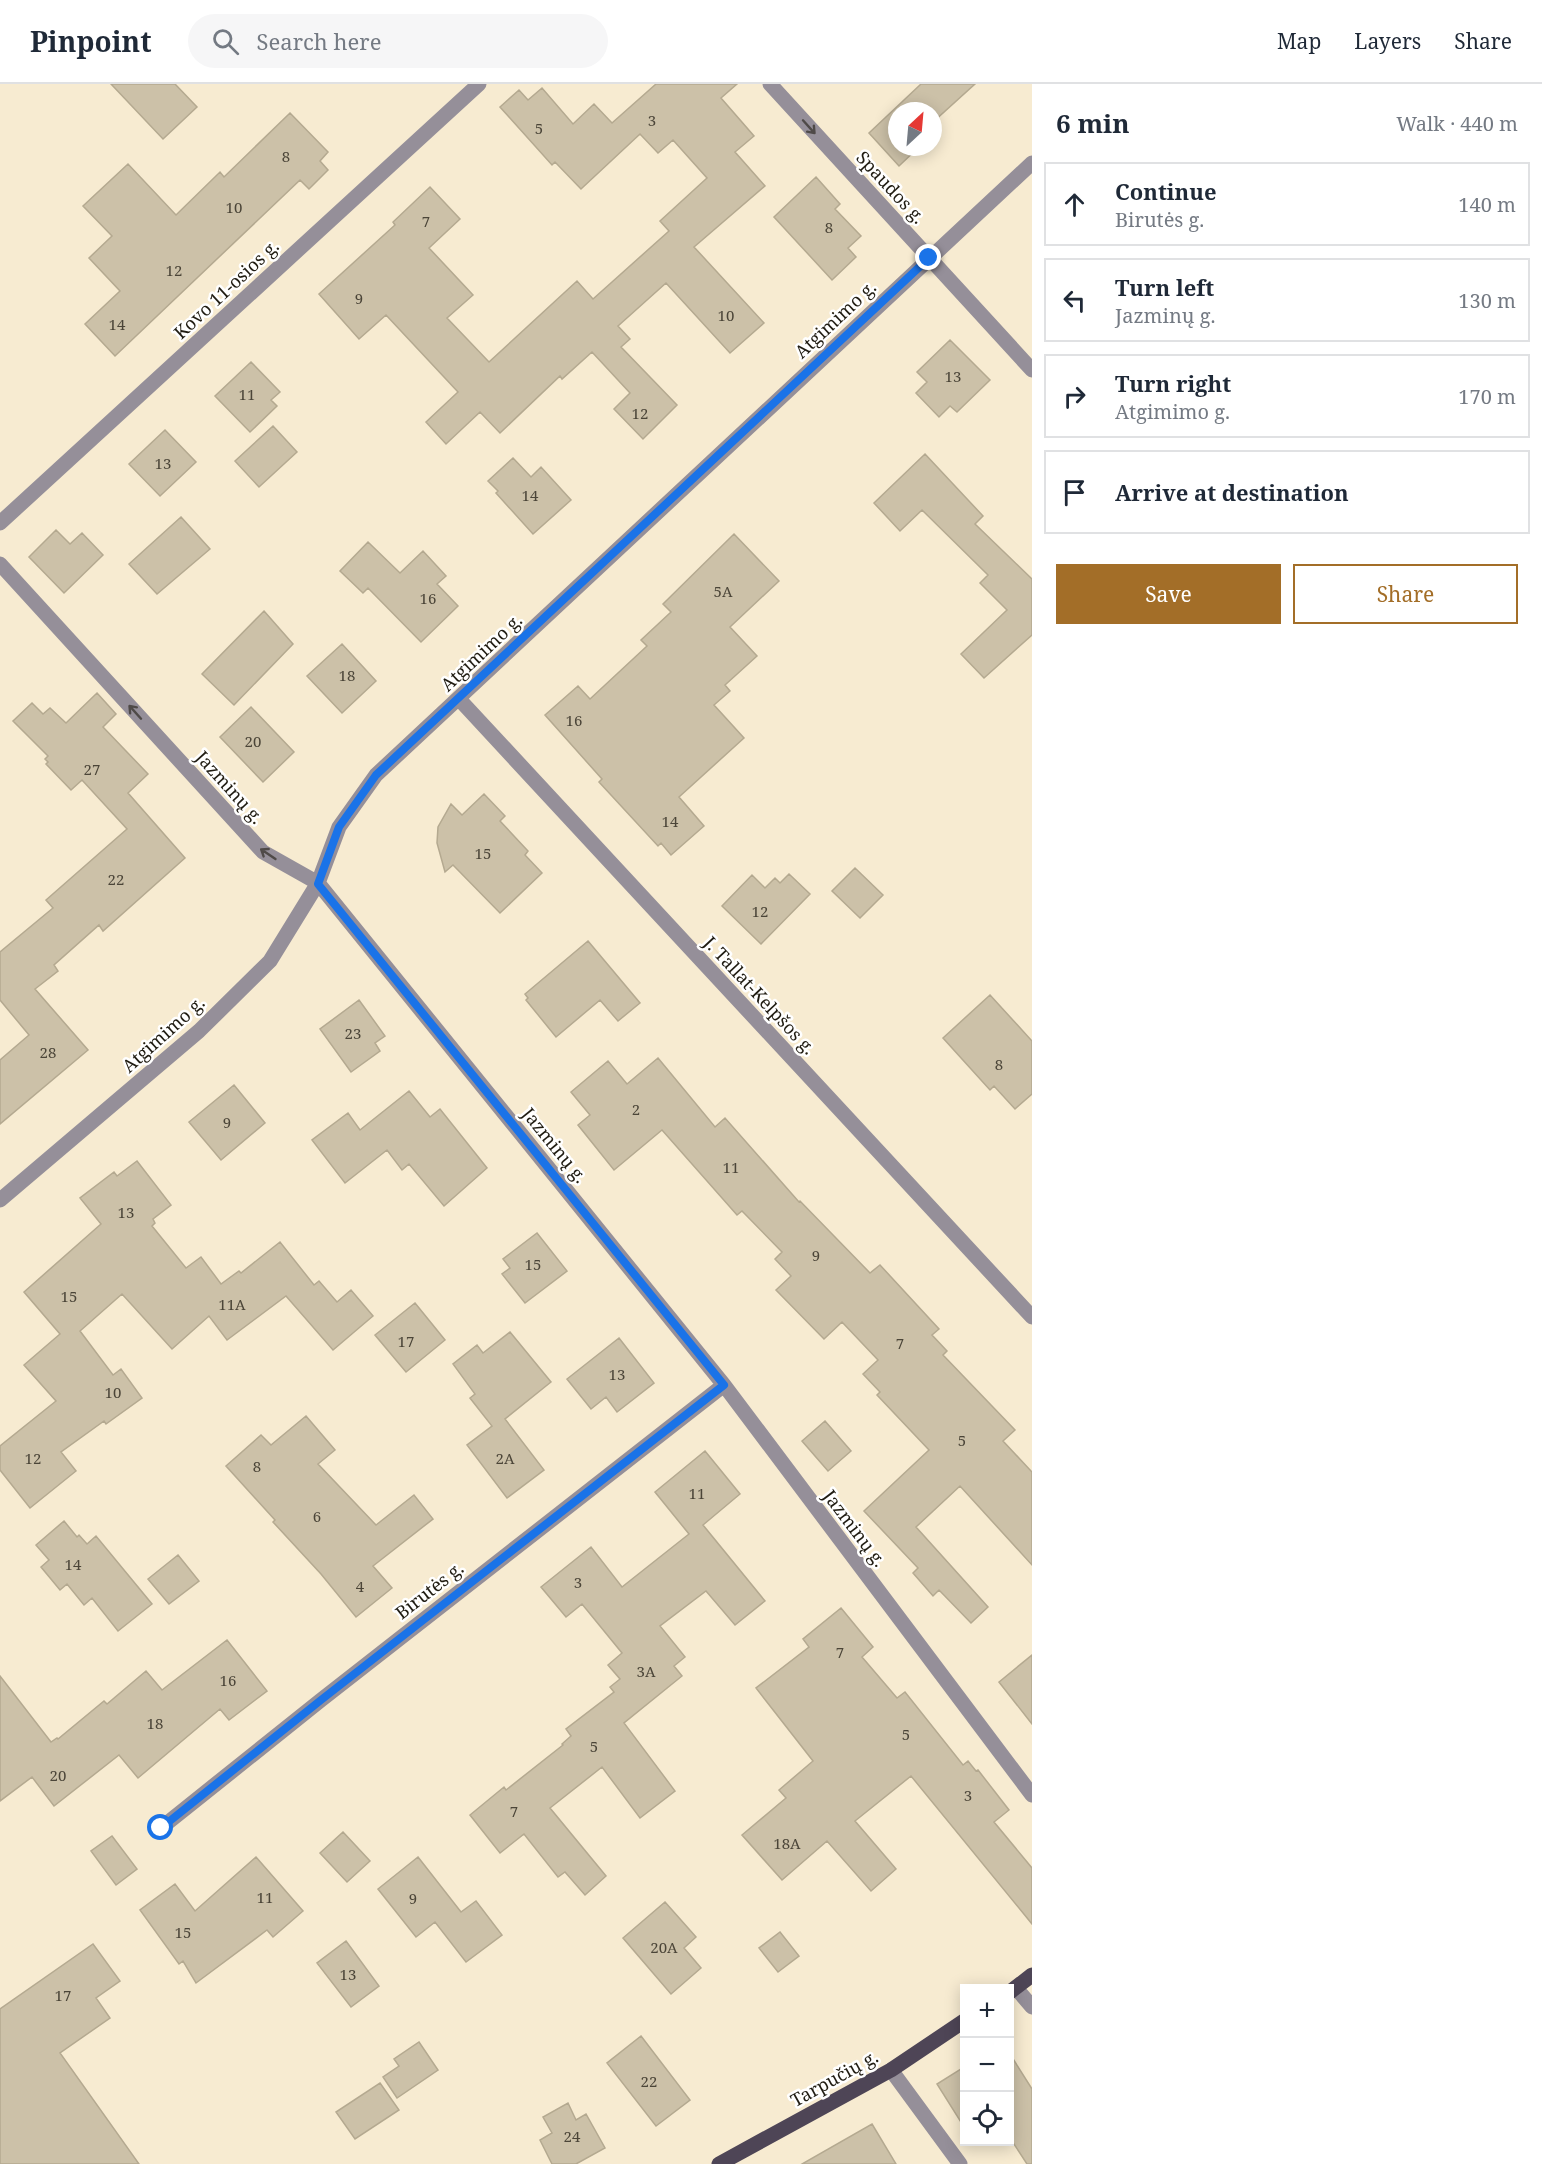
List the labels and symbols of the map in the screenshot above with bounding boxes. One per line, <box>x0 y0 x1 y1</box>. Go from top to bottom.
north arrow <box>888 102 942 156</box>
house number: 3 <box>648 110 656 130</box>
house number: 5 <box>535 118 543 138</box>
one-way arrow <box>802 119 816 134</box>
house number: 8 <box>282 146 290 166</box>
street label: Spaudos g. <box>851 146 931 228</box>
house number: 10 <box>226 197 242 217</box>
house number: 7 <box>422 211 430 231</box>
house number: 8 <box>825 217 833 237</box>
street label: Kovo 11-osios g. <box>168 234 284 344</box>
route end <box>915 244 941 270</box>
house number: 12 <box>166 260 182 280</box>
street label: Atgimimo g. <box>789 275 881 363</box>
house number: 9 <box>355 288 363 308</box>
house number: 10 <box>718 305 734 325</box>
house number: 14 <box>109 314 126 334</box>
house number: 13 <box>945 366 961 386</box>
house number: 11 <box>239 384 255 404</box>
house number: 12 <box>632 403 648 423</box>
house number: 13 <box>155 453 171 473</box>
house number: 14 <box>522 485 539 505</box>
house number: 5A <box>714 581 733 601</box>
house number: 16 <box>420 588 436 608</box>
street label: Atgimimo g. <box>435 608 527 696</box>
house number: 18 <box>339 665 355 685</box>
one-way arrow <box>128 705 142 720</box>
house number: 16 <box>566 710 582 730</box>
house number: 20 <box>245 731 261 751</box>
street label: Jazminų g. <box>190 745 269 829</box>
house number: 27 <box>84 759 100 779</box>
house number: 14 <box>662 811 679 831</box>
house number: 15 <box>475 843 491 863</box>
one-way arrow <box>260 848 277 860</box>
house number: 22 <box>108 869 124 889</box>
house number: 12 <box>752 901 768 921</box>
street label: J. Tallat-Kelpšos g. <box>698 930 821 1059</box>
street label: Atgimimo g. <box>117 990 209 1078</box>
house number: 23 <box>345 1023 361 1043</box>
house number: 28 <box>40 1042 56 1062</box>
house number: 8 <box>995 1054 1003 1074</box>
house number: 2 <box>632 1099 640 1119</box>
street label: Jazminų g. <box>517 1102 593 1188</box>
house number: 9 <box>223 1112 231 1132</box>
house number: 11 <box>723 1157 739 1177</box>
house number: 13 <box>118 1202 134 1222</box>
house number: 9 <box>812 1245 820 1265</box>
house number: 15 <box>525 1254 541 1274</box>
house number: 15 <box>61 1286 77 1306</box>
house number: 11A <box>218 1294 246 1314</box>
house number: 17 <box>398 1331 414 1351</box>
house number: 7 <box>896 1333 904 1353</box>
house number: 13 <box>609 1364 625 1384</box>
house number: 10 <box>105 1382 121 1402</box>
house number: 5 <box>958 1430 966 1450</box>
house number: 12 <box>25 1448 41 1468</box>
house number: 2A <box>496 1448 515 1468</box>
house number: 8 <box>253 1456 261 1476</box>
house number: 11 <box>689 1483 705 1503</box>
street label: Jazminų g. <box>818 1484 892 1571</box>
house number: 6 <box>313 1506 321 1526</box>
house number: 14 <box>65 1554 82 1574</box>
street label: Birutės g. <box>390 1556 468 1624</box>
house number: 3 <box>574 1572 582 1592</box>
house number: 4 <box>356 1576 365 1596</box>
house number: 7 <box>836 1642 844 1662</box>
house number: 3A <box>637 1661 656 1681</box>
house number: 16 <box>220 1670 236 1690</box>
house number: 18 <box>147 1713 163 1733</box>
house number: 5 <box>902 1724 910 1744</box>
house number: 5 <box>590 1736 598 1756</box>
house number: 20 <box>50 1765 66 1785</box>
house number: 3 <box>964 1785 972 1805</box>
house number: 7 <box>510 1801 518 1821</box>
route start <box>147 1814 173 1840</box>
house number: 18A <box>773 1833 801 1853</box>
house number: 11 <box>257 1887 273 1907</box>
house number: 9 <box>409 1888 417 1908</box>
house number: 15 <box>175 1922 191 1942</box>
house number: 20A <box>650 1937 678 1957</box>
house number: 13 <box>340 1964 356 1984</box>
house number: 17 <box>55 1985 71 2005</box>
street label: Tarpučių g. <box>786 2044 882 2112</box>
house number: 22 <box>641 2071 657 2091</box>
house number: 24 <box>564 2126 581 2146</box>

